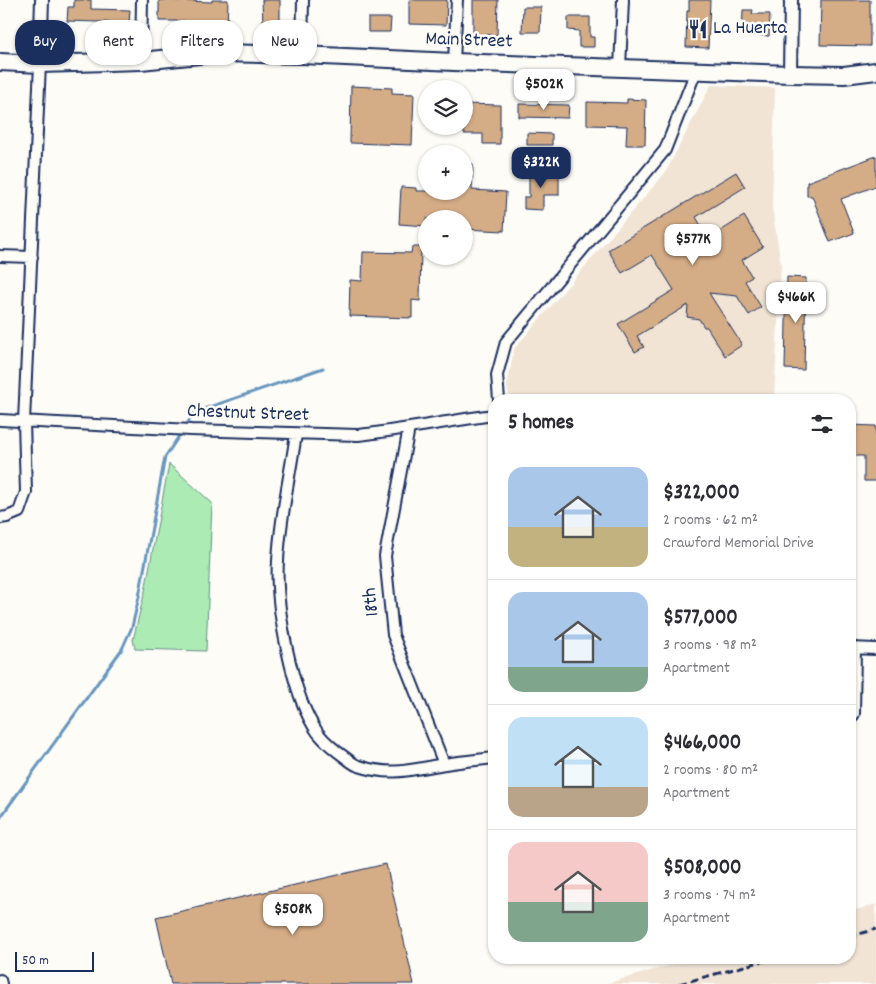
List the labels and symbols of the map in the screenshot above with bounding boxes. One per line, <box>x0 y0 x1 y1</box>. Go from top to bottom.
place label: La Huerta <box>713 15 788 43</box>
restaurant icon: La Huerta <box>687 18 709 40</box>
street label: Main Street <box>425 25 513 57</box>
pin: $502K <box>509 68 579 111</box>
pin: $322K <box>506 146 576 189</box>
pin: $577K <box>658 224 728 266</box>
pin: $466K <box>761 282 831 324</box>
street label: Chestnut Street <box>187 398 309 430</box>
street label: 18th <box>357 586 387 618</box>
pin: $508K <box>258 894 328 936</box>
scale bar <box>15 949 94 972</box>

